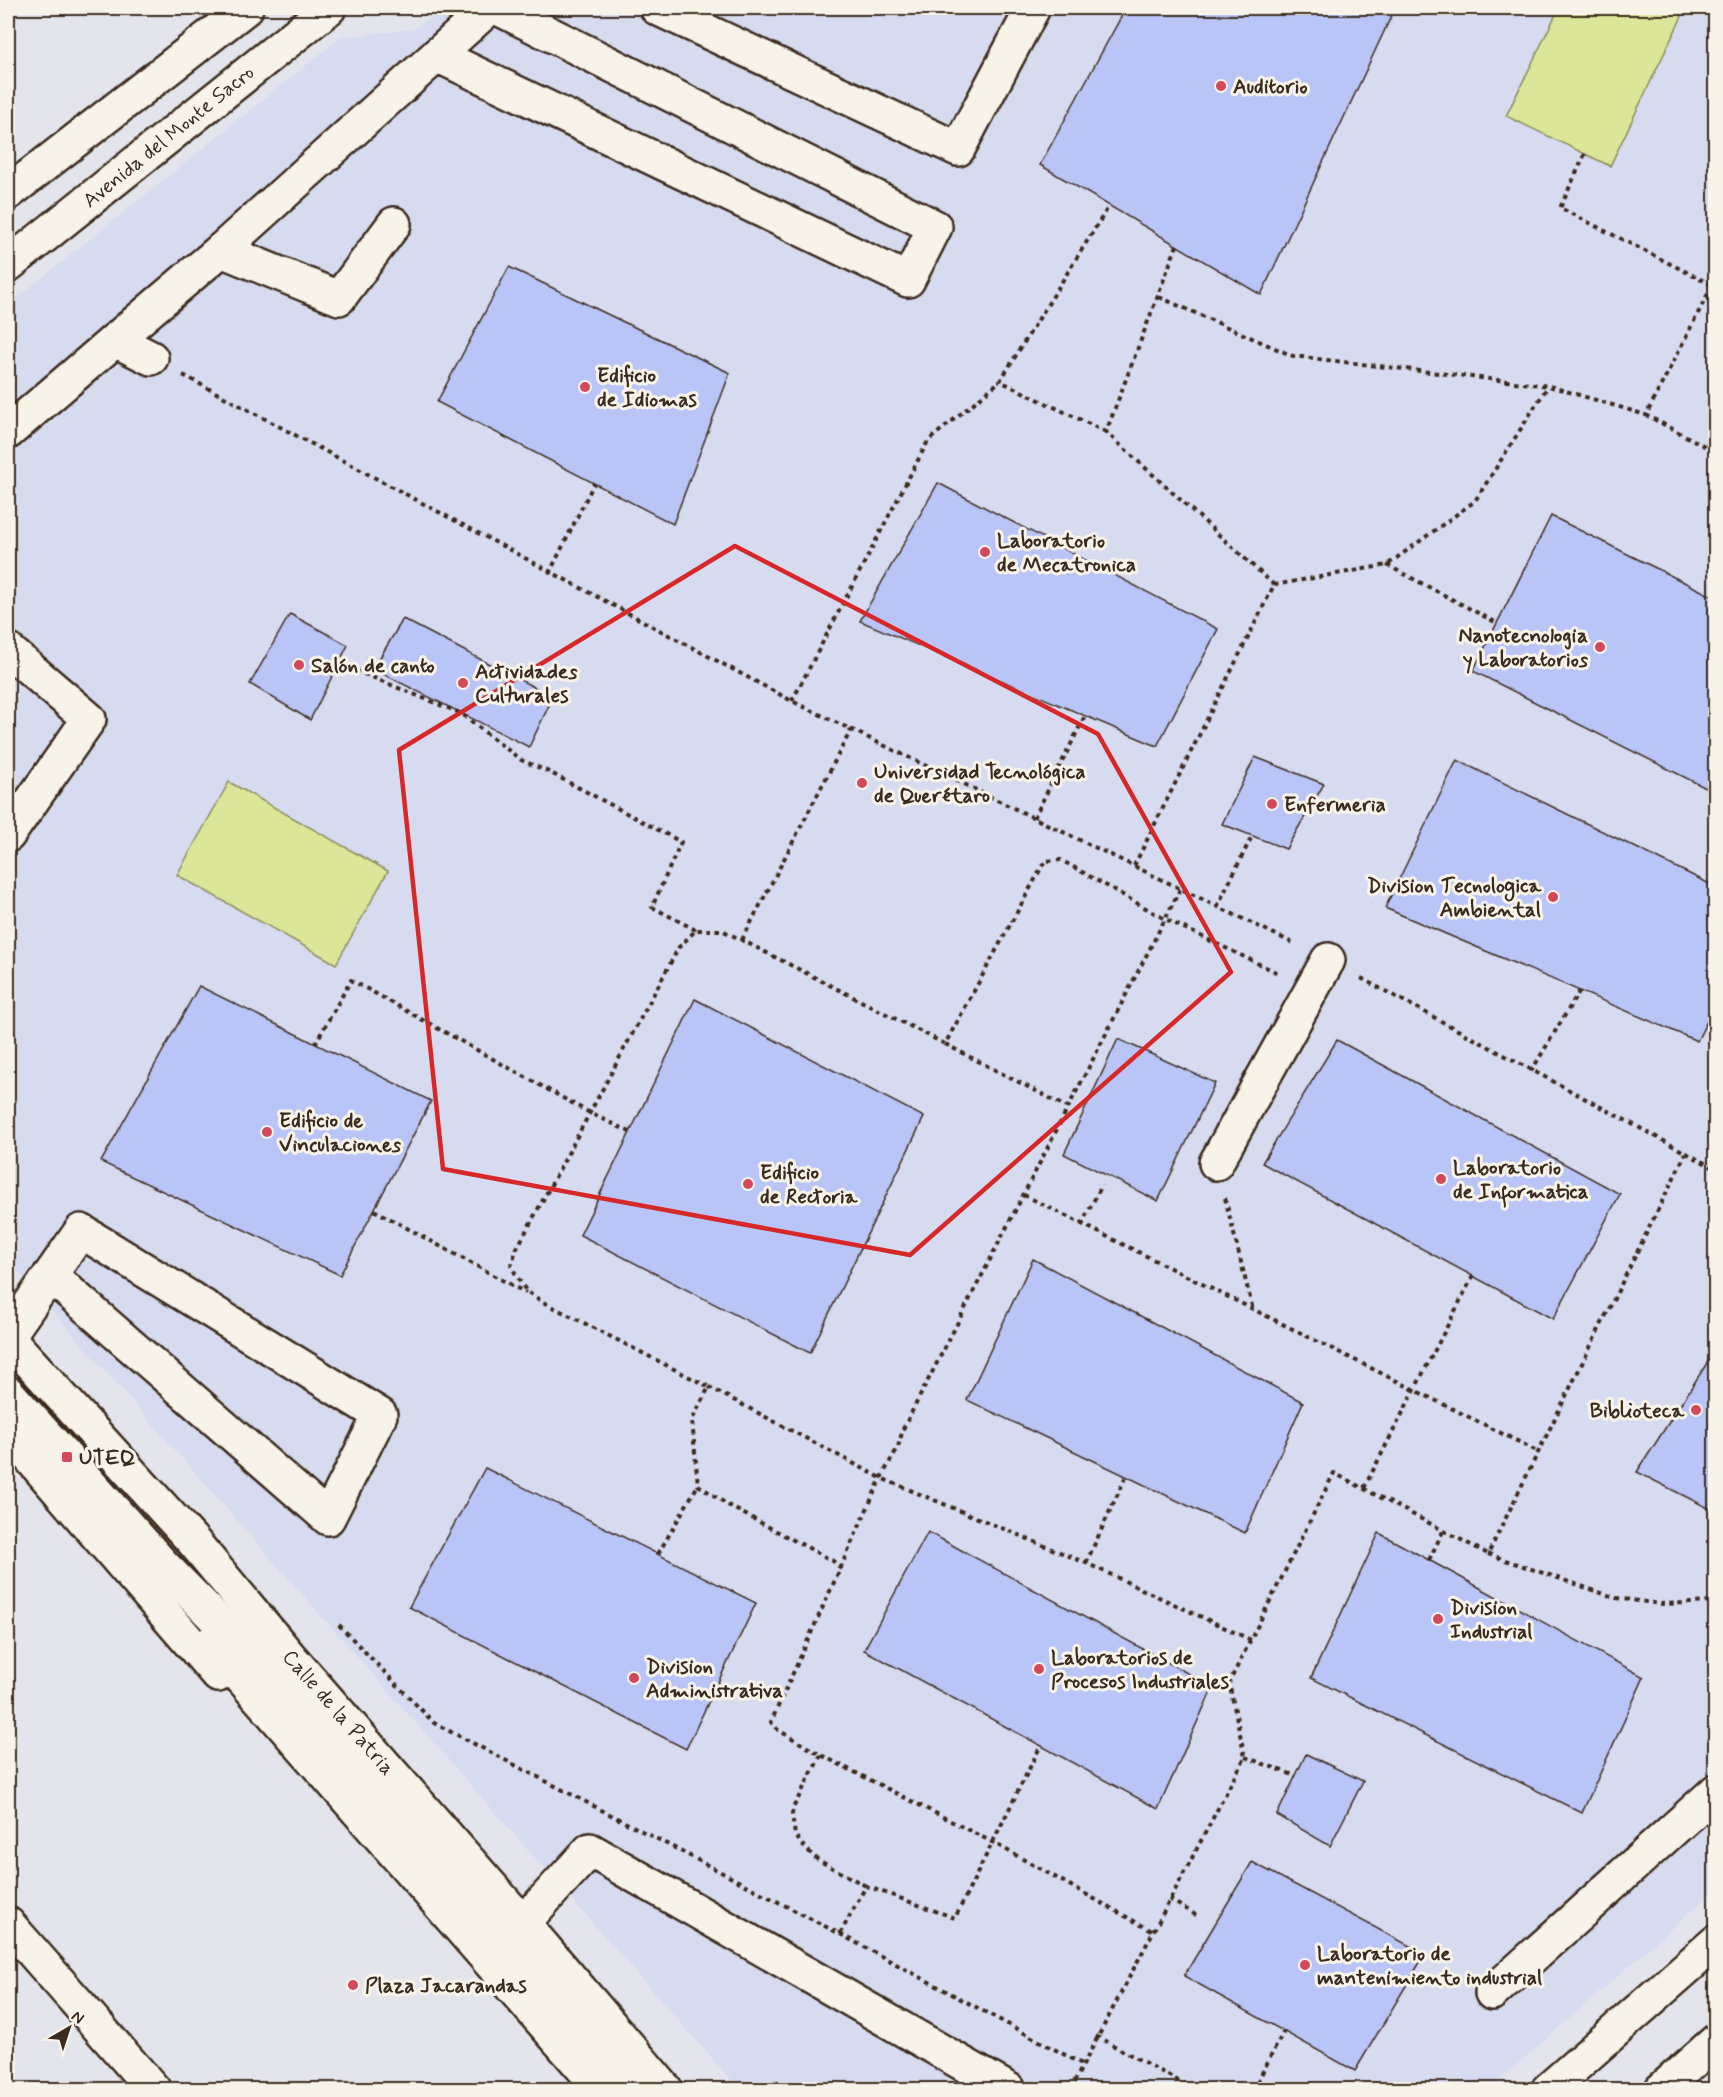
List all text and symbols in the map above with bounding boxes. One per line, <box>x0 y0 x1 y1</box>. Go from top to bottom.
street label: Avenida del Monte Sacro <box>77 59 260 215</box>
place label: Auditorio <box>1233 73 1308 101</box>
marker: Auditorio <box>1214 79 1228 93</box>
place label: Edificio de Idiomas <box>597 362 697 414</box>
marker: Edificio de Idiomas <box>578 380 592 394</box>
place label: Laboratorio de Mecatronica <box>997 527 1136 579</box>
marker: Laboratorio de Mecatronica <box>978 545 992 559</box>
place label: Nanotecnologia y Laboratorios <box>1459 622 1589 674</box>
marker: Nanotecnologia y Laboratorios <box>1593 640 1607 654</box>
place label: Salón de canto <box>311 652 435 680</box>
marker: Salón de canto <box>292 658 306 672</box>
place label: Actividades Culturales <box>475 658 578 710</box>
marker: Actividades Culturales <box>456 676 470 690</box>
place label: Universidad Tecnológica de Querétaro <box>874 758 1086 810</box>
marker: Universidad Tecnológica de Querétaro <box>855 776 869 790</box>
place label: Enfermeria <box>1284 791 1386 819</box>
marker: Enfermeria <box>1265 797 1279 811</box>
place label: Division Tecnologica Ambiental <box>1367 872 1542 924</box>
marker: Division Tecnologica Ambiental <box>1546 890 1560 904</box>
place label: Edificio de Vinculaciones <box>279 1107 402 1159</box>
marker: Edificio de Vinculaciones <box>260 1125 274 1139</box>
place label: Laboratorio de Informatica <box>1453 1154 1589 1208</box>
place label: Edificio de Rectoria <box>760 1159 859 1211</box>
marker: Laboratorio de Informatica <box>1434 1172 1448 1186</box>
marker: Edificio de Rectoria <box>741 1177 755 1191</box>
place label: Biblioteca <box>1590 1397 1685 1425</box>
marker: Biblioteca <box>1689 1403 1703 1417</box>
place label: UTEQ <box>79 1444 136 1472</box>
marker: UTEQ <box>60 1450 74 1464</box>
place label: Division Industrial <box>1450 1594 1532 1646</box>
marker: Division Industrial <box>1431 1612 1445 1626</box>
street label: Calle de la Patria <box>276 1644 401 1782</box>
place label: Laboratorios de Procesos Industriales <box>1051 1644 1230 1696</box>
place label: Division Administrativa <box>646 1653 783 1705</box>
marker: Laboratorios de Procesos Industriales <box>1032 1662 1046 1676</box>
marker: Division Administrativa <box>627 1671 641 1685</box>
place label: Laboratorio de mantenimiento industrial <box>1317 1940 1542 1992</box>
marker: Laboratorio de mantenimiento industrial <box>1298 1958 1312 1972</box>
place label: Plaza Jacarandas <box>365 1972 527 2000</box>
marker: Plaza Jacarandas <box>346 1978 360 1992</box>
north arrow <box>39 1998 99 2058</box>
text: N <box>67 2006 88 2029</box>

